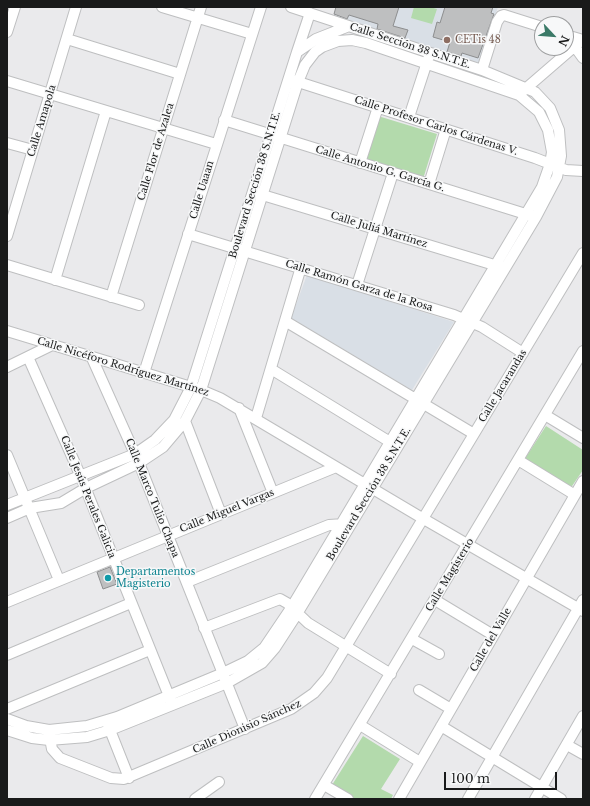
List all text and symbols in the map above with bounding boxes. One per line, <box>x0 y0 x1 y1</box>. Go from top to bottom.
north arrow <box>534 16 574 56</box>
street label: Calle Sección 38 S.N.T.E. <box>348 21 472 71</box>
text: N <box>555 33 572 49</box>
place label: CETis 48 <box>455 34 501 46</box>
marker: CETis 48 <box>442 35 452 45</box>
street label: Calle Amapola <box>25 83 59 159</box>
street label: Calle Profesor Carlos Cárdenas V. <box>353 94 519 158</box>
street label: Calle Flor de Azalea <box>135 102 177 202</box>
street label: Boulevard Sección 38 S.N.T.E. <box>227 110 283 260</box>
street label: Calle Antonio G. García G. <box>314 144 446 194</box>
street label: Calle Uaaan <box>187 159 217 221</box>
street label: Calle Juliá Martínez <box>329 210 429 250</box>
street label: Calle Ramón Garza de la Rosa <box>284 258 434 314</box>
street label: Calle Nicéforo Rodríguez Martínez <box>35 335 211 399</box>
street label: Calle Jacarandas <box>477 347 529 425</box>
street label: Boulevard Sección 38 S.N.T.E. <box>324 425 414 563</box>
street label: Calle Jesús Perales Galicia <box>58 434 118 560</box>
street label: Calle Marco Tulio Chapa <box>123 437 181 559</box>
street label: Calle Miguel Vargas <box>178 487 276 535</box>
street label: Calle Magisterio <box>423 536 477 614</box>
place label: Departamentos Magisterio <box>116 566 195 590</box>
marker: Departamentos Magisterio <box>103 573 113 583</box>
street label: Calle del Valle <box>468 606 514 674</box>
street label: Calle Dionisio Sánchez <box>191 698 303 756</box>
scale bar <box>446 764 559 790</box>
text: 100 m <box>451 771 490 786</box>

